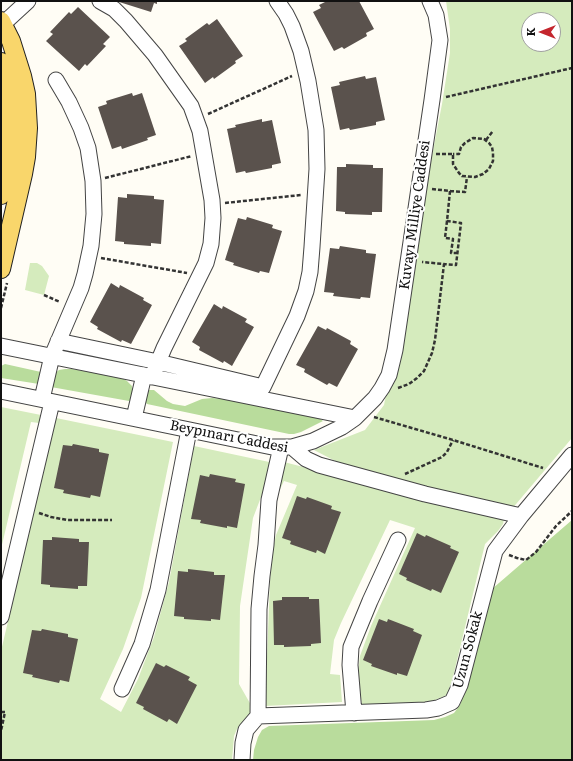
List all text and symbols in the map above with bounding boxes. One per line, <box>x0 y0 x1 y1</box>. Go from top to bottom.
north arrow <box>521 12 561 52</box>
text: K <box>522 28 538 36</box>
street label: Kuvayı Milliye Caddesi <box>396 139 434 291</box>
street label: Beypınarı Caddesi <box>168 417 290 457</box>
street label: Uzun Sokak <box>450 609 486 691</box>

